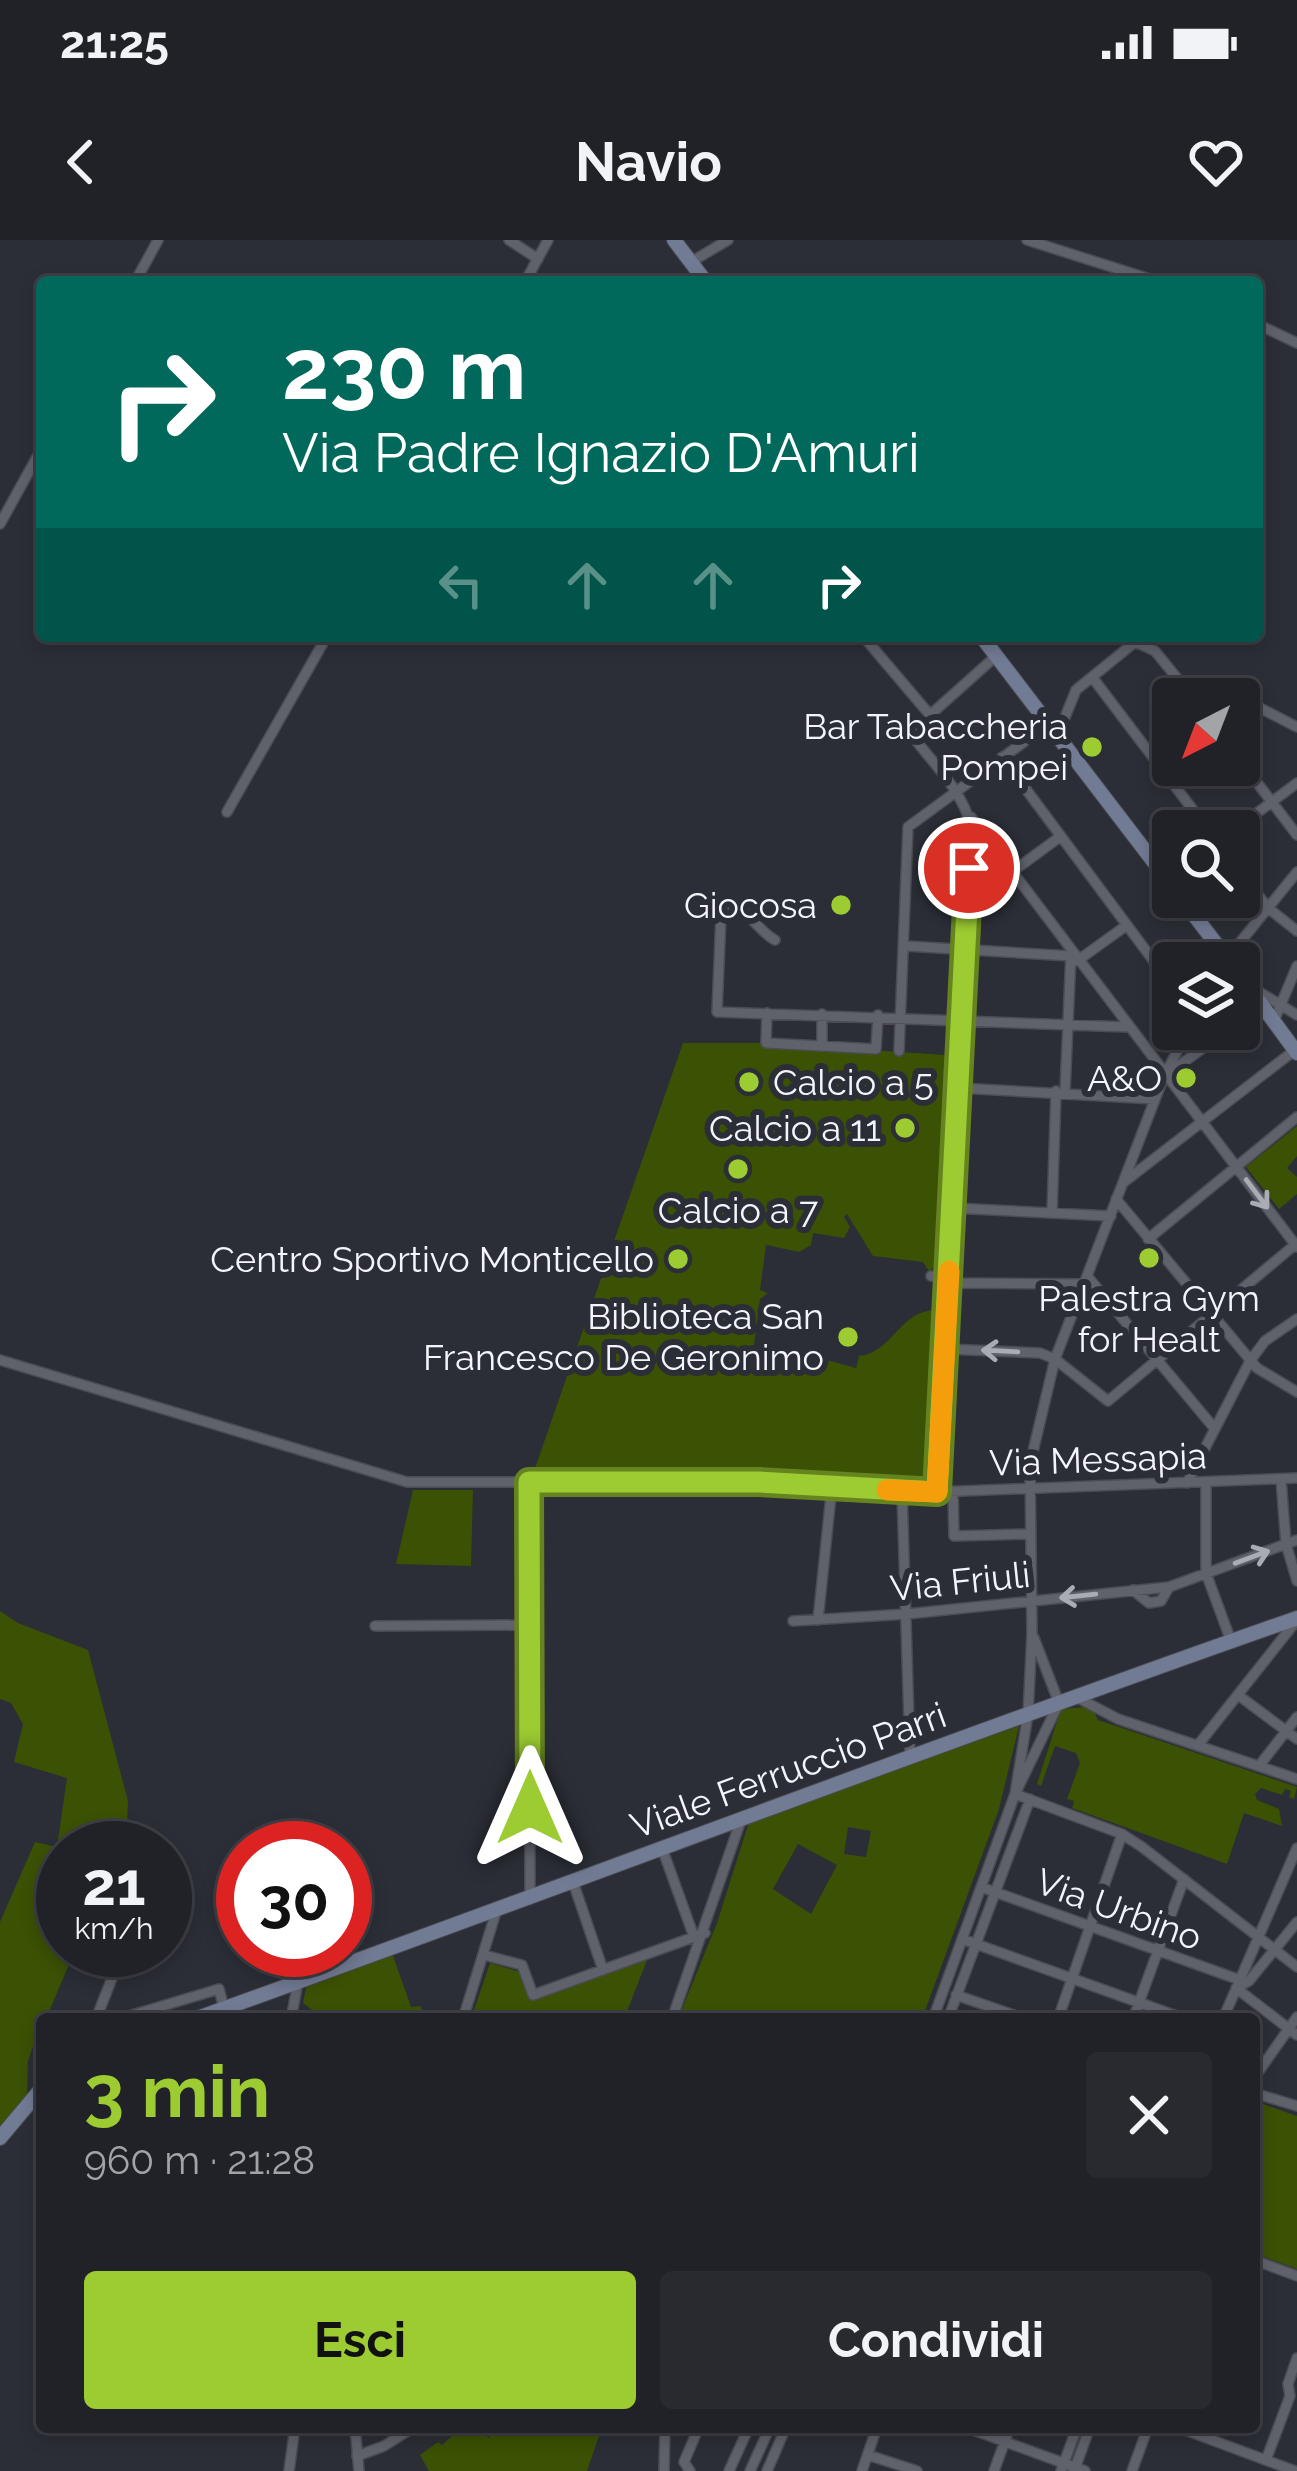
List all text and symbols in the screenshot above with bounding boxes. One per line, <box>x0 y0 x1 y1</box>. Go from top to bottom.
text: 21:25 <box>60 16 169 69</box>
icon: back <box>48 129 114 195</box>
icon: heart <box>1183 129 1249 195</box>
text: Navio <box>575 130 722 194</box>
text: 230 m <box>282 320 526 419</box>
icon: right <box>84 324 240 480</box>
text: Via Padre Ignazio D'Amuri <box>282 421 920 485</box>
icon: left <box>428 552 494 618</box>
icon: ahead <box>554 552 620 618</box>
icon: ahead <box>680 552 746 618</box>
icon: right <box>806 552 872 618</box>
north arrow <box>1152 678 1260 786</box>
map controls <box>1152 678 1260 1050</box>
place label: Bar Tabaccheria Pompei <box>803 705 1068 788</box>
marker: Bar Tabaccheria Pompei <box>1079 734 1105 760</box>
button: search <box>1152 810 1260 918</box>
pin <box>918 817 1020 919</box>
icon: arrive <box>936 835 1002 901</box>
place label: Giocosa <box>684 884 817 926</box>
marker: Giocosa <box>828 892 854 918</box>
button: layers <box>1152 942 1260 1050</box>
place label: A&O <box>1087 1057 1162 1099</box>
place label: Calcio a 5 <box>773 1061 934 1103</box>
marker: A&O <box>1173 1065 1199 1091</box>
marker: Calcio a 5 <box>736 1069 762 1095</box>
place label: Calcio a 11 <box>709 1107 881 1149</box>
marker: Calcio a 11 <box>892 1115 918 1141</box>
marker: Calcio a 7 <box>725 1156 751 1182</box>
one-way arrow <box>1244 1177 1269 1210</box>
place label: Calcio a 7 <box>658 1189 818 1231</box>
place label: Centro Sportivo Monticello <box>210 1238 654 1280</box>
marker: Palestra Gym for Healt <box>1136 1245 1162 1271</box>
marker: Centro Sportivo Monticello <box>665 1246 691 1272</box>
place label: Palestra Gym for Healt <box>1038 1277 1260 1360</box>
place label: Biblioteca San Francesco De Geronimo <box>423 1295 824 1378</box>
marker: Biblioteca San Francesco De Geronimo <box>835 1324 861 1350</box>
one-way arrow <box>981 1339 1020 1362</box>
street label: Via Messapia <box>989 1434 1207 1484</box>
one-way arrow <box>1232 1544 1269 1566</box>
street label: Via Friuli <box>888 1553 1032 1609</box>
one-way arrow <box>1059 1585 1098 1608</box>
street label: Viale Ferruccio Parri <box>625 1693 951 1847</box>
position arrow <box>467 1745 593 1871</box>
speed limit sign: 30 <box>216 1821 372 1977</box>
text: 21 <box>82 1849 146 1919</box>
street label: Via Urbino <box>1030 1860 1208 1958</box>
text: km/h <box>74 1911 154 1946</box>
text: 3 min <box>84 2049 270 2134</box>
button: close <box>1086 2052 1212 2178</box>
text: 960 m · 21:28 <box>84 2137 315 2183</box>
button: Esci <box>84 2271 636 2409</box>
button: Condividi <box>660 2271 1212 2409</box>

